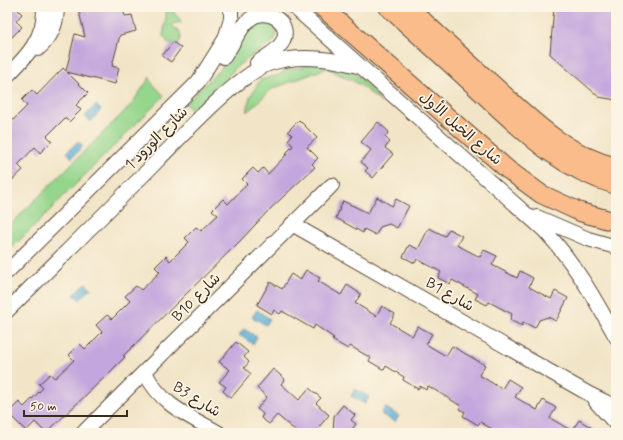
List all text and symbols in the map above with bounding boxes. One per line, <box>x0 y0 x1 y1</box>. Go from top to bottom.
street label: شارع الخيل الأول <box>415 87 506 170</box>
street label: شارع الورود 1 <box>121 103 193 175</box>
street label: B10 شارع <box>168 269 225 326</box>
street label: B1 شارع <box>422 273 477 317</box>
street label: B3 شارع <box>169 377 224 422</box>
scale bar <box>24 392 127 418</box>
text: 50 m <box>30 399 57 415</box>

